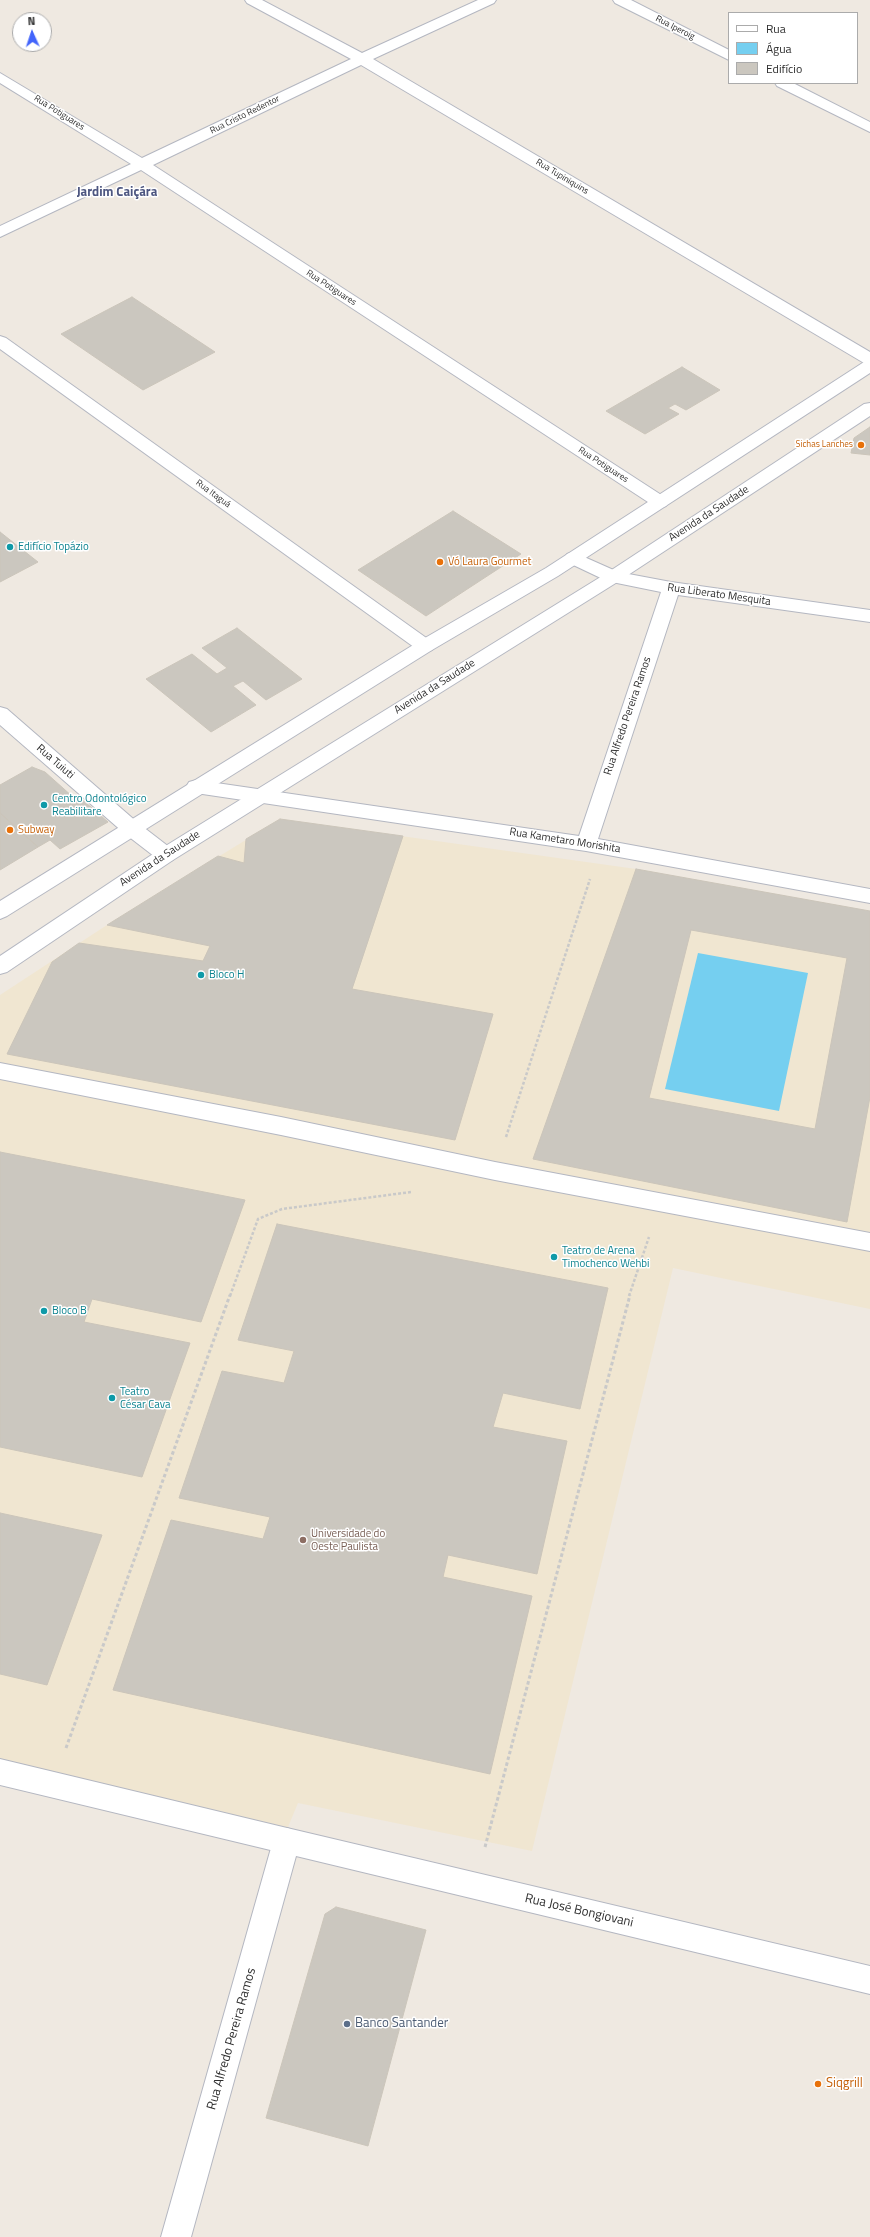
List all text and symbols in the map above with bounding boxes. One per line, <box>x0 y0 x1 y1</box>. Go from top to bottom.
north arrow <box>12 12 52 52</box>
legend <box>728 12 858 84</box>
text: N <box>27 13 36 29</box>
street label: Rua Iperoig <box>654 14 696 42</box>
text: Rua <box>766 19 786 38</box>
text: Água <box>766 39 792 58</box>
text: Edifício <box>766 59 802 78</box>
street label: Rua Potiguares <box>32 93 86 133</box>
street label: Rua Cristo Redentor <box>209 93 281 137</box>
street label: Rua Tupiniquins <box>534 157 590 197</box>
district label: Jardim Caiçára <box>77 185 157 201</box>
street label: Rua Potiguares <box>304 268 358 308</box>
place label: Sichas Lanches <box>796 440 853 450</box>
marker: Sichas Lanches <box>856 440 866 450</box>
street label: Rua Potiguares <box>576 445 630 485</box>
street label: Rua Itaguá <box>193 478 233 510</box>
street label: Avenida da Saudade <box>666 483 752 545</box>
place label: Edifício Topázio <box>18 540 89 554</box>
marker: Edifício Topázio <box>5 542 15 552</box>
place label: Vó Laura Gourmet <box>448 555 531 569</box>
marker: Vó Laura Gourmet <box>435 557 445 567</box>
street label: Rua Liberato Mesquita <box>666 581 772 609</box>
street label: Rua Alfredo Pereira Ramos <box>602 655 654 777</box>
street label: Avenida da Saudade <box>392 657 478 717</box>
street label: Rua Tuiuti <box>33 742 77 782</box>
place label: Centro Odontológico Reabilitare <box>52 792 146 818</box>
marker: Centro Odontológico Reabilitare <box>39 800 49 810</box>
place label: Subway <box>18 823 55 837</box>
marker: Subway <box>5 825 15 835</box>
street label: Rua Kametaro Morishita <box>509 826 621 856</box>
street label: Avenida da Saudade <box>117 828 203 890</box>
place label: Bloco H <box>209 968 245 982</box>
marker: Bloco H <box>196 970 206 980</box>
place label: Teatro de Arena Timochenco Wehbi <box>562 1244 650 1270</box>
marker: Teatro de Arena Timochenco Wehbi <box>549 1252 559 1262</box>
place label: Bloco B <box>52 1304 87 1318</box>
marker: Bloco B <box>39 1306 49 1316</box>
place label: Teatro César Cava <box>120 1385 170 1411</box>
marker: Teatro César Cava <box>107 1393 117 1403</box>
place label: Universidade do Oeste Paulista <box>311 1527 385 1553</box>
marker: Universidade do Oeste Paulista <box>298 1535 308 1545</box>
street label: Rua José Bongiovani <box>523 1891 635 1931</box>
street label: Rua Alfredo Pereira Ramos <box>204 1966 260 2112</box>
place label: Banco Santander <box>355 2016 448 2032</box>
marker: Banco Santander <box>342 2019 352 2029</box>
place label: Siqgrill <box>826 2076 863 2092</box>
marker: Siqgrill <box>813 2079 823 2089</box>

